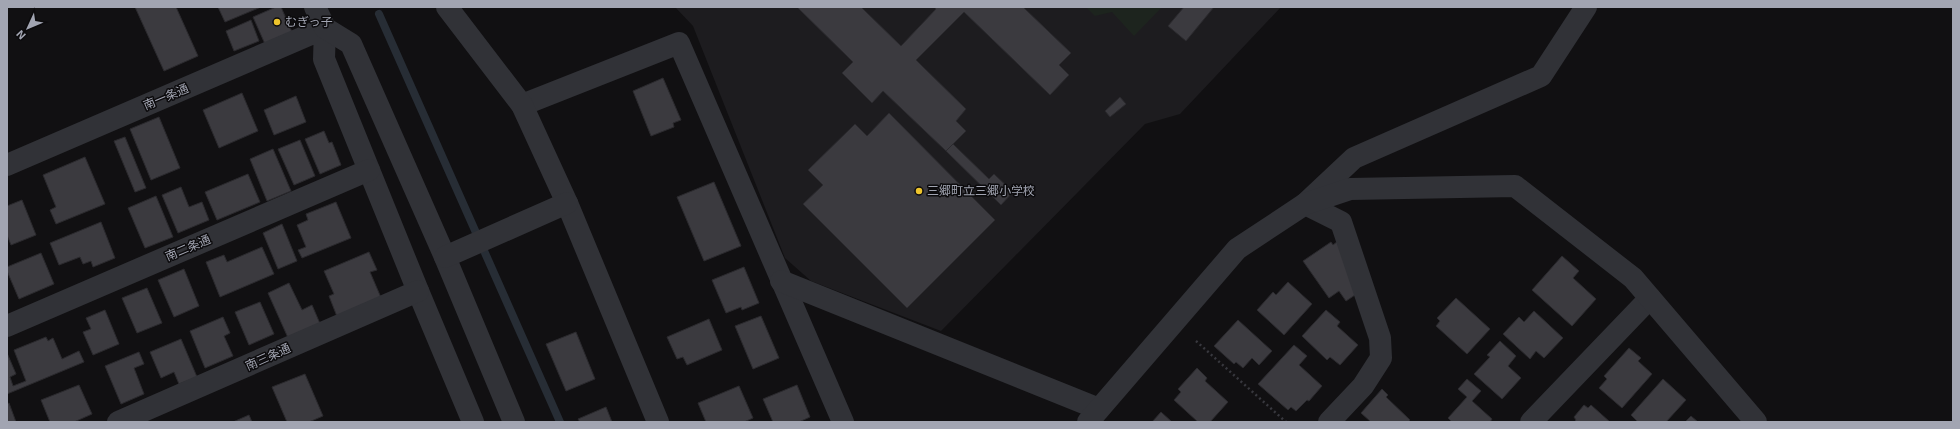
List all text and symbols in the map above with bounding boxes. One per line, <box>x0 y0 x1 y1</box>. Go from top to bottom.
north arrow <box>8 8 48 48</box>
place label: むぎっ子 <box>285 14 333 28</box>
marker: むぎっ子 <box>272 17 282 27</box>
text: N <box>13 28 28 43</box>
street label: 南一条通 <box>141 80 190 112</box>
place label: 三郷町立三郷小学校 <box>927 183 1035 197</box>
marker: 三郷町立三郷小学校 <box>914 186 924 196</box>
street label: 南二条通 <box>163 231 212 263</box>
street label: 南三条通 <box>243 340 292 372</box>

